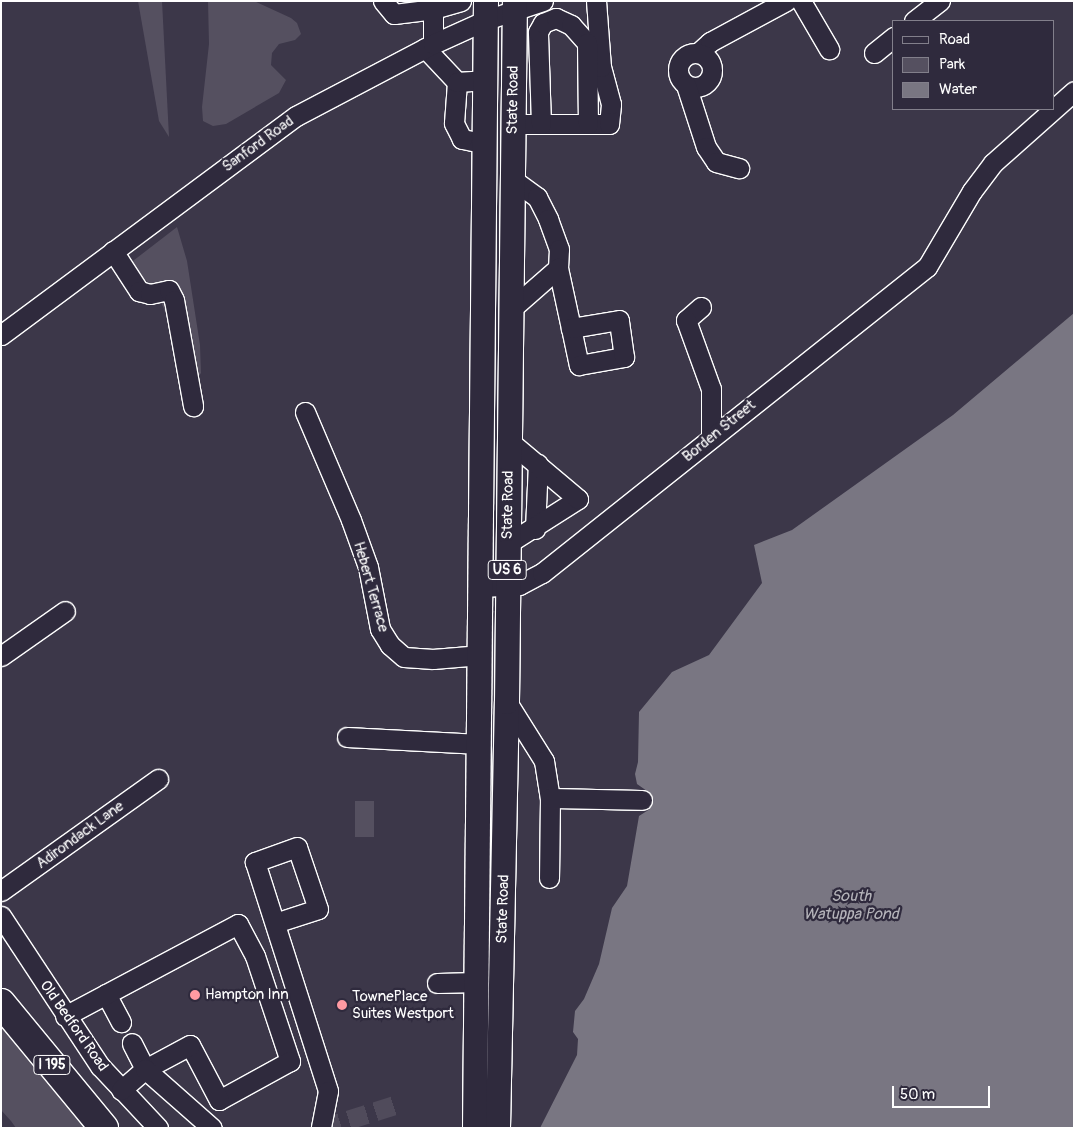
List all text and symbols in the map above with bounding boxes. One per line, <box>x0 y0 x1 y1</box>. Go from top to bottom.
legend <box>892 20 1055 110</box>
text: Road <box>939 30 970 49</box>
text: Park <box>939 55 965 74</box>
street label: State Road <box>503 65 523 135</box>
text: Water <box>939 80 977 99</box>
street label: Sanford Road <box>219 112 297 176</box>
street label: Borden Street <box>679 396 759 466</box>
street label: State Road <box>498 470 518 540</box>
street label: Hebert Terrace <box>350 540 392 634</box>
road number: US 6 <box>487 558 527 582</box>
street label: Adirondack Lane <box>33 797 127 873</box>
street label: State Road <box>493 874 513 944</box>
water label: South Watuppa Pond <box>803 886 899 924</box>
street label: Old Bedford Road <box>36 977 112 1075</box>
place label: Hampton Inn <box>205 986 289 1004</box>
place label: TownePlace Suites Westport <box>352 987 454 1022</box>
marker: Hampton Inn <box>189 989 201 1001</box>
marker: TownePlace Suites Westport <box>336 999 348 1011</box>
road number: I 195 <box>33 1054 71 1076</box>
scale bar <box>895 1076 992 1108</box>
text: 50 m <box>900 1085 935 1104</box>

